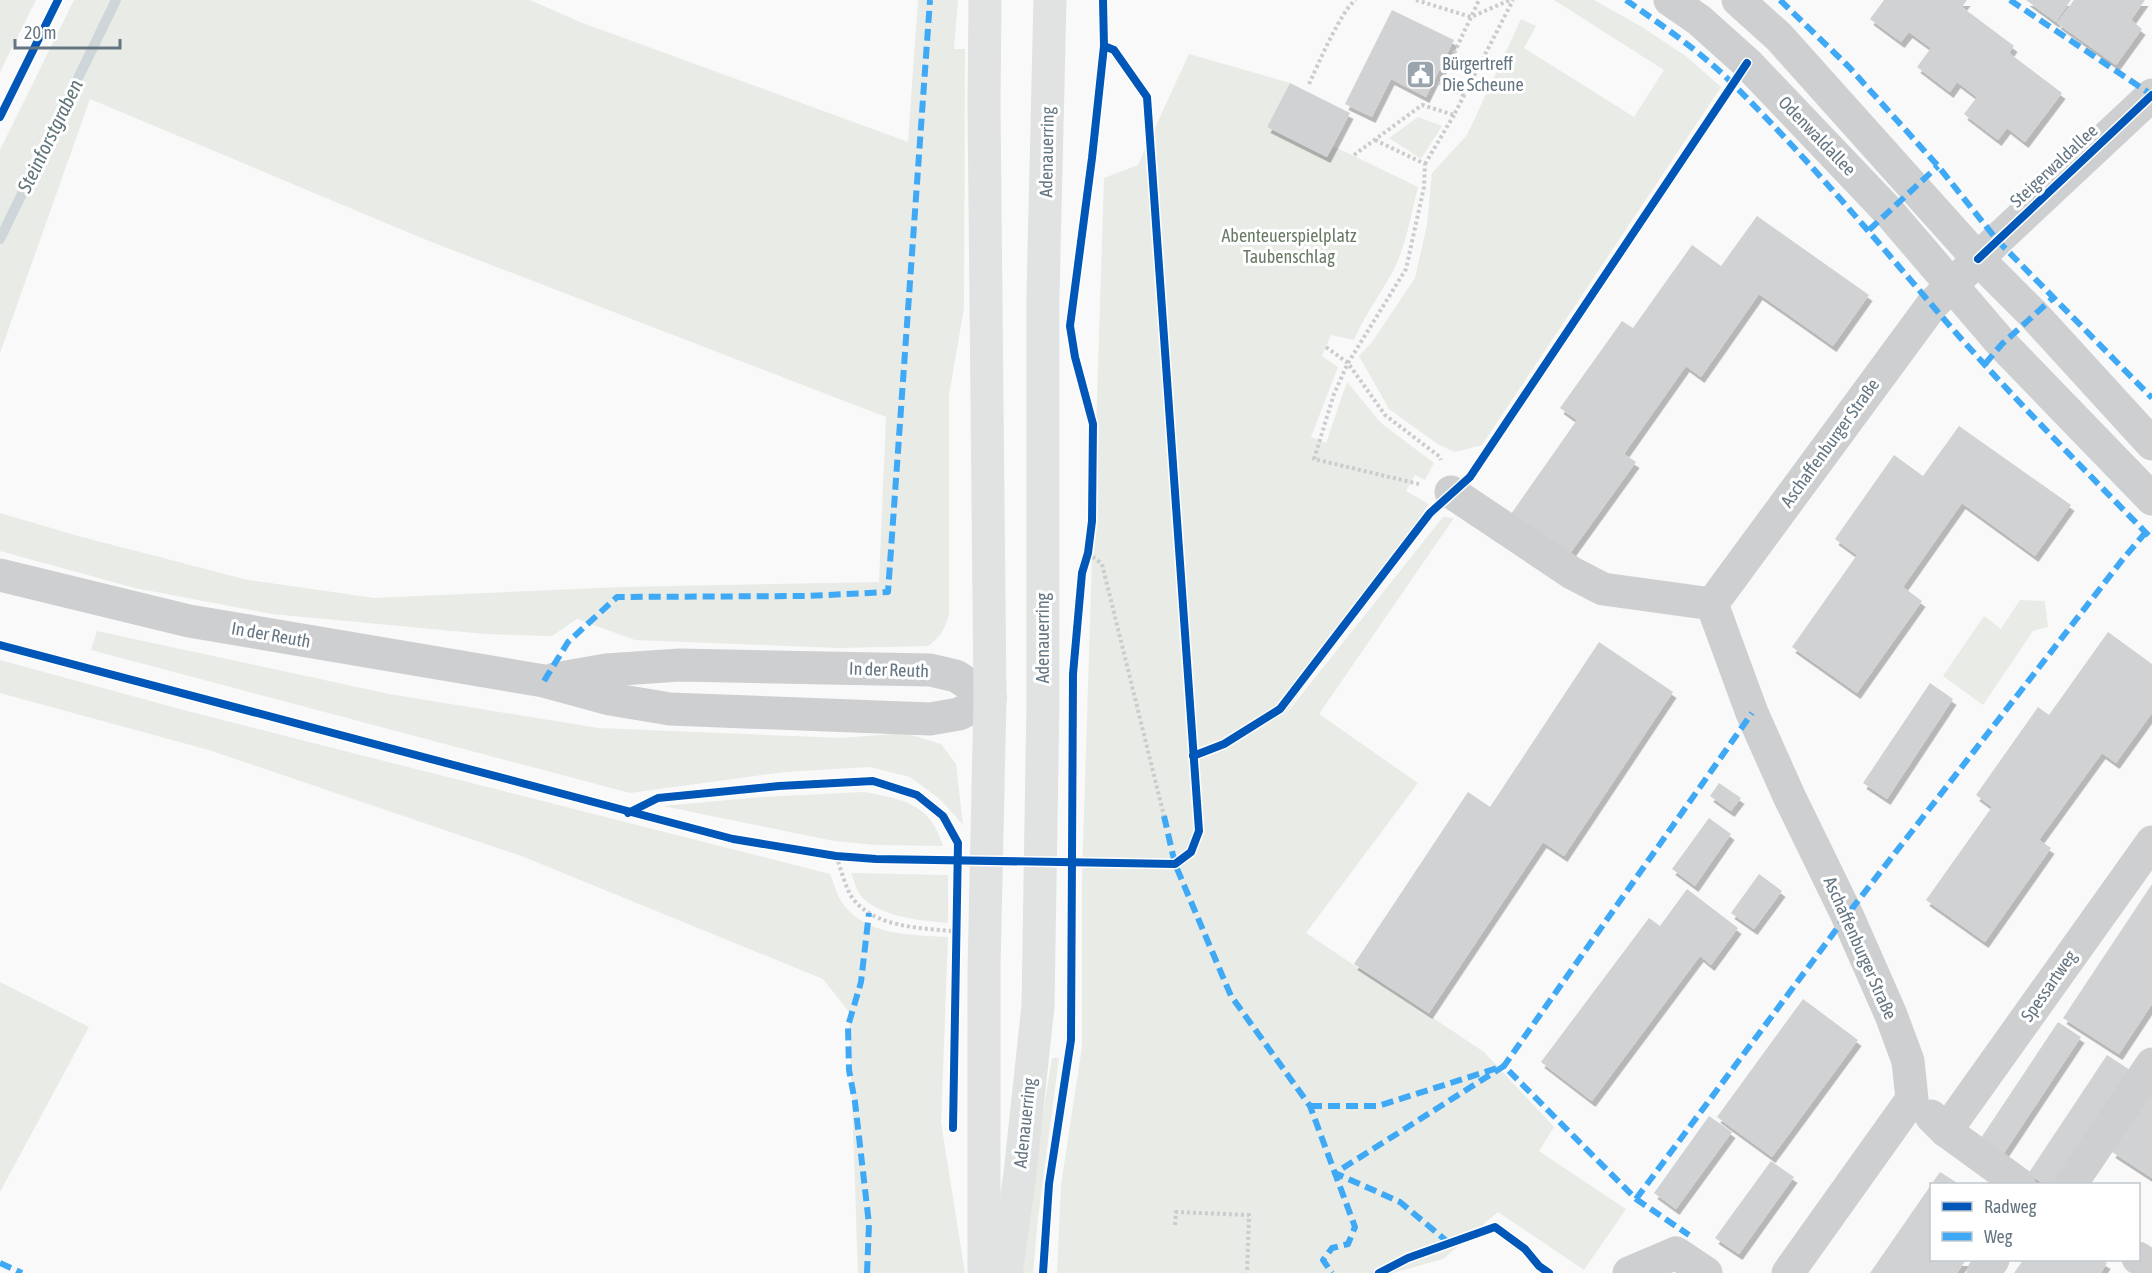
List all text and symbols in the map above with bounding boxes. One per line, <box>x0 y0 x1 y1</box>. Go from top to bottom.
scale bar <box>15 12 120 50</box>
text: 20 m <box>24 22 56 43</box>
place label: Bürgertreff Die Scheune <box>1442 53 1524 95</box>
public building icon: Bürgertreff Die Scheune <box>1405 58 1437 90</box>
water label: Steinforstgraben <box>12 75 87 197</box>
street label: Odenwaldallee <box>1774 92 1860 180</box>
street label: Adenauerring <box>1035 106 1058 198</box>
street label: Steigerwaldallee <box>2006 120 2102 211</box>
park label: Abenteuerspielplatz Taubenschlag <box>1222 225 1357 267</box>
street label: Aschaffenburger Straße <box>1776 374 1883 511</box>
street label: Adenauerring <box>1032 592 1053 683</box>
street label: In der Reuth <box>230 617 312 652</box>
street label: In der Reuth <box>849 658 929 681</box>
street label: Aschaffenburger Straße <box>1820 873 1901 1022</box>
street label: Spessartweg <box>2016 946 2081 1025</box>
street label: Adenauerring <box>1009 1076 1040 1169</box>
legend <box>1930 1183 2140 1261</box>
text: Radweg <box>1984 1196 2037 1217</box>
text: Weg <box>1984 1226 2013 1247</box>

